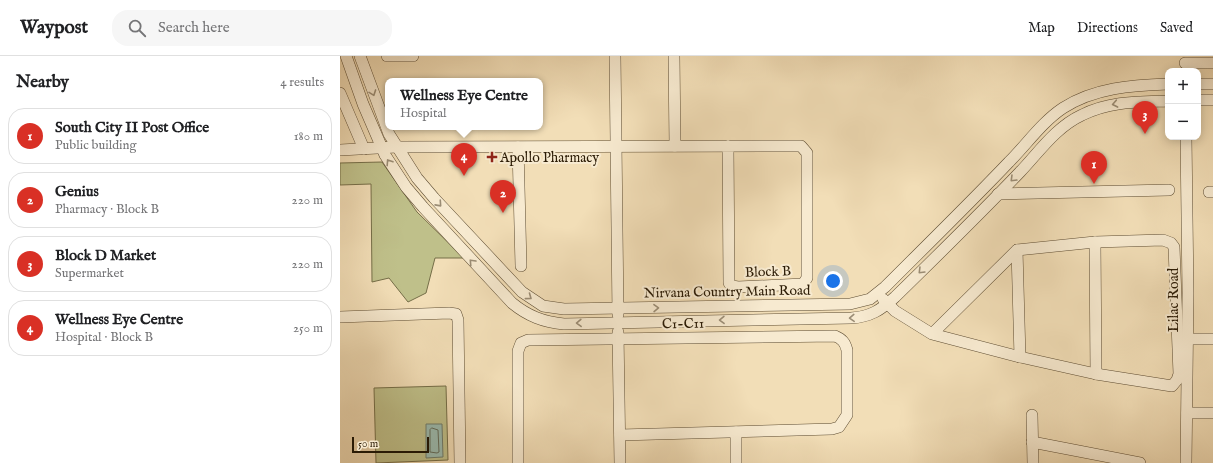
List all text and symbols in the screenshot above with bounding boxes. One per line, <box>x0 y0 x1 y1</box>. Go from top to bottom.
search box <box>112 10 392 46</box>
text: Waypost <box>20 16 88 40</box>
icon: search <box>126 17 148 39</box>
text: Search here <box>158 18 230 37</box>
text: Map <box>1028 19 1055 37</box>
text: Directions <box>1077 19 1138 37</box>
text: Saved <box>1160 19 1193 37</box>
map controls <box>1165 68 1201 140</box>
button: + <box>1165 68 1201 104</box>
text: Nearby <box>16 72 69 93</box>
text: 4 results <box>280 74 324 91</box>
popup <box>385 78 543 130</box>
text: Wellness Eye Centre <box>400 86 528 105</box>
one-way arrow <box>369 89 377 96</box>
one-way arrow <box>1112 99 1118 107</box>
pin: 3 <box>1132 101 1158 134</box>
button: − <box>1165 104 1201 140</box>
text: Hospital <box>400 105 447 122</box>
text: South City II Post Office <box>55 118 209 137</box>
text: 1 <box>28 128 32 145</box>
text: 180 m <box>294 128 323 145</box>
text: Public building <box>55 137 137 154</box>
pin: 4 <box>451 143 477 176</box>
place label: Apollo Pharmacy <box>499 149 599 167</box>
pin: 1 <box>1081 151 1107 184</box>
marker: Apollo Pharmacy <box>487 152 497 162</box>
one-way arrow <box>387 159 394 166</box>
one-way arrow <box>1010 174 1018 182</box>
pin: 2 <box>490 180 516 213</box>
text: Genius <box>55 182 99 201</box>
text: 2 <box>27 192 33 209</box>
text: 220 m <box>292 192 323 209</box>
one-way arrow <box>434 199 442 207</box>
text: Pharmacy · Block B <box>55 201 159 218</box>
text: Block D Market <box>55 246 156 265</box>
text: 3 <box>28 256 32 273</box>
text: 220 m <box>292 256 323 273</box>
one-way arrow <box>470 259 477 266</box>
street label: Block B <box>745 262 792 282</box>
text: Supermarket <box>55 265 124 282</box>
one-way arrow <box>918 266 926 274</box>
street label: Lilac Road <box>1165 267 1183 332</box>
your location <box>823 271 843 291</box>
street label: Nirvana Country Main Road <box>643 282 811 302</box>
one-way arrow <box>524 293 531 300</box>
one-way arrow <box>653 303 659 312</box>
text: Wellness Eye Centre <box>55 310 183 329</box>
one-way arrow <box>849 313 855 322</box>
street label: C1-C11 <box>662 315 704 333</box>
one-way arrow <box>719 316 725 324</box>
one-way arrow <box>576 319 582 327</box>
text: 4 <box>27 320 33 337</box>
text: 250 m <box>293 320 323 337</box>
text: Hospital · Block B <box>55 329 153 346</box>
scale bar <box>352 435 429 454</box>
text: 50 m <box>358 437 378 451</box>

